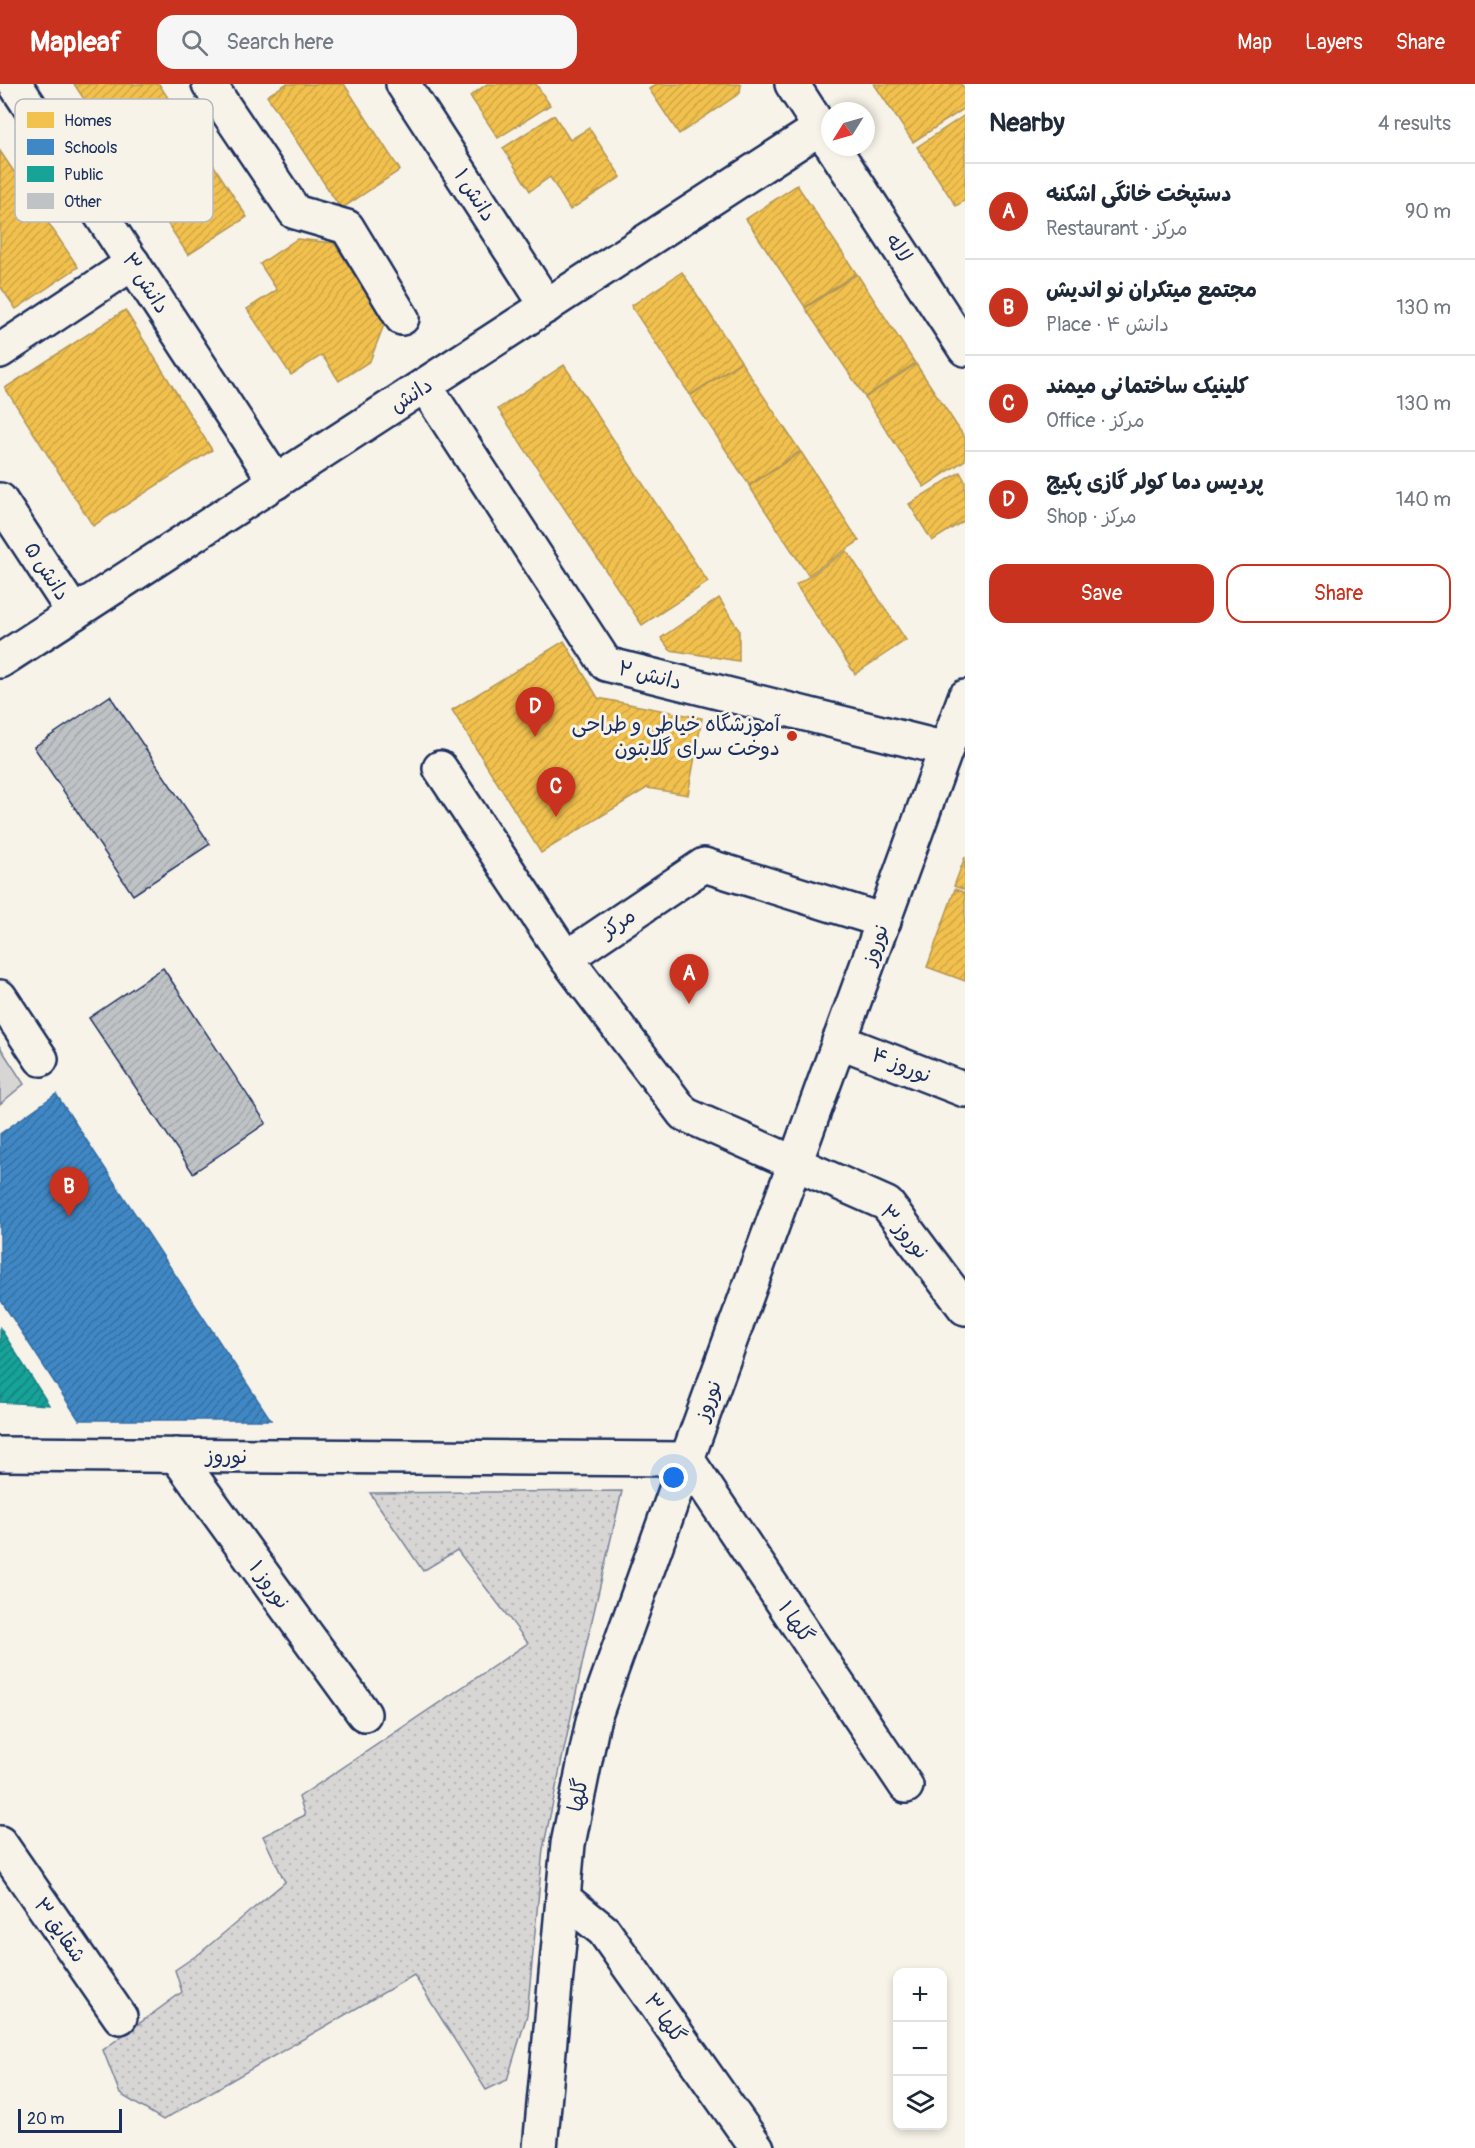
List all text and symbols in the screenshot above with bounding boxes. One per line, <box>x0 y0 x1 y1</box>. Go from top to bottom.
search box <box>157 15 577 69</box>
text: Mapleaf <box>30 25 121 60</box>
icon: search <box>178 26 211 59</box>
text: Search here <box>226 28 334 56</box>
text: Map <box>1237 29 1272 56</box>
text: Layers <box>1305 29 1363 56</box>
text: Share <box>1396 29 1445 56</box>
legend <box>15 99 213 222</box>
north arrow <box>821 102 875 156</box>
text: Nearby <box>989 107 1065 139</box>
text: Homes <box>64 111 112 131</box>
text: 4 results <box>1378 111 1451 136</box>
text: Schools <box>64 138 117 158</box>
street label: دانش ۱ <box>448 164 502 227</box>
text: Public <box>64 165 104 185</box>
text: دستپخت خانگی اشکنه <box>1046 180 1231 208</box>
text: Other <box>64 192 102 212</box>
text: A <box>1002 199 1015 224</box>
text: 90 m <box>1405 199 1451 224</box>
text: Restaurant · مرکز <box>1046 216 1188 241</box>
street label: لاله <box>879 229 918 268</box>
street label: دانش ۳ <box>116 248 175 319</box>
text: مجتمع میتکران نو اندیش <box>1046 276 1257 304</box>
text: B <box>1003 295 1014 320</box>
text: 130 m <box>1396 295 1451 320</box>
text: Place · دانش ۴ <box>1046 312 1169 337</box>
street label: دانش <box>385 372 438 419</box>
text: کلینیک ساختمانی میمند <box>1046 372 1249 400</box>
text: C <box>1002 391 1015 416</box>
text: 130 m <box>1396 391 1451 416</box>
text: Office · مرکز <box>1046 408 1145 433</box>
text: پردیس دما کولر گازی پکیج <box>1046 468 1264 496</box>
text: D <box>1002 487 1015 512</box>
text: 140 m <box>1396 487 1451 512</box>
text: Shop · مرکز <box>1046 504 1137 529</box>
street label: دانش ۵ <box>18 537 76 606</box>
button: Save <box>989 564 1214 623</box>
button: Share <box>1226 564 1451 623</box>
street label: دانش ۲ <box>615 655 684 696</box>
pin: D <box>516 688 554 737</box>
place label: آموزشگاه خیاطی و طراحی دوخت سرای گلابتون <box>572 711 781 762</box>
marker: آموزشگاه خیاطی و طراحی دوخت سرای گلابتون <box>785 729 799 743</box>
pin: C <box>536 768 576 817</box>
street label: مرکز <box>594 902 641 946</box>
street label: نوروز <box>855 920 895 971</box>
pin: A <box>670 954 708 1004</box>
street label: نوروز ۴ <box>868 1041 936 1090</box>
pin: B <box>50 1168 88 1217</box>
street label: نوروز ۳ <box>874 1199 936 1266</box>
street label: نوروز <box>688 1376 728 1427</box>
street label: نوروز <box>204 1443 248 1470</box>
your location <box>659 1463 688 1492</box>
street label: نوروز ۱ <box>243 1555 297 1615</box>
street label: گلها ۱ <box>772 1596 820 1649</box>
street label: گلها <box>562 1776 595 1814</box>
street label: شقایق ۳ <box>27 1892 92 1968</box>
map controls <box>893 1968 947 2130</box>
button: + <box>893 1968 947 2022</box>
street label: گلها ۳ <box>638 1988 691 2049</box>
button: − <box>893 2022 947 2076</box>
button: layers <box>893 2076 947 2130</box>
scale bar <box>18 2106 122 2134</box>
text: 20 m <box>27 2109 65 2129</box>

